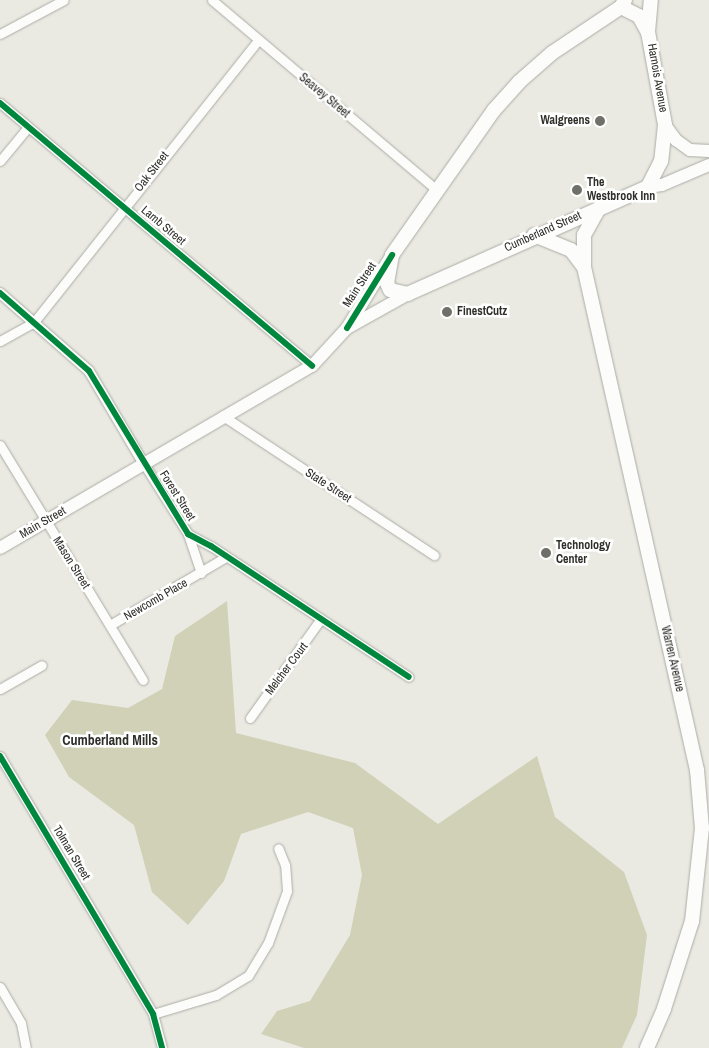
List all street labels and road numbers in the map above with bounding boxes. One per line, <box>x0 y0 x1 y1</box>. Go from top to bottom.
street label: Harnois Avenue <box>644 42 670 114</box>
street label: Seavey Street <box>296 71 352 121</box>
street label: Oak Street <box>132 149 172 195</box>
street label: Lamb Street <box>138 203 188 249</box>
street label: Cumberland Street <box>502 209 584 255</box>
street label: Main Street <box>340 260 380 310</box>
street label: State Street <box>302 466 354 506</box>
street label: Forest Street <box>156 468 198 524</box>
street label: Main Street <box>17 504 69 542</box>
street label: Mason Street <box>49 534 93 592</box>
street label: Newcomb Place <box>122 576 190 624</box>
street label: Warren Avenue <box>657 624 687 694</box>
street label: Melcher Court <box>263 640 311 698</box>
street label: Tolman Street <box>49 823 93 883</box>

